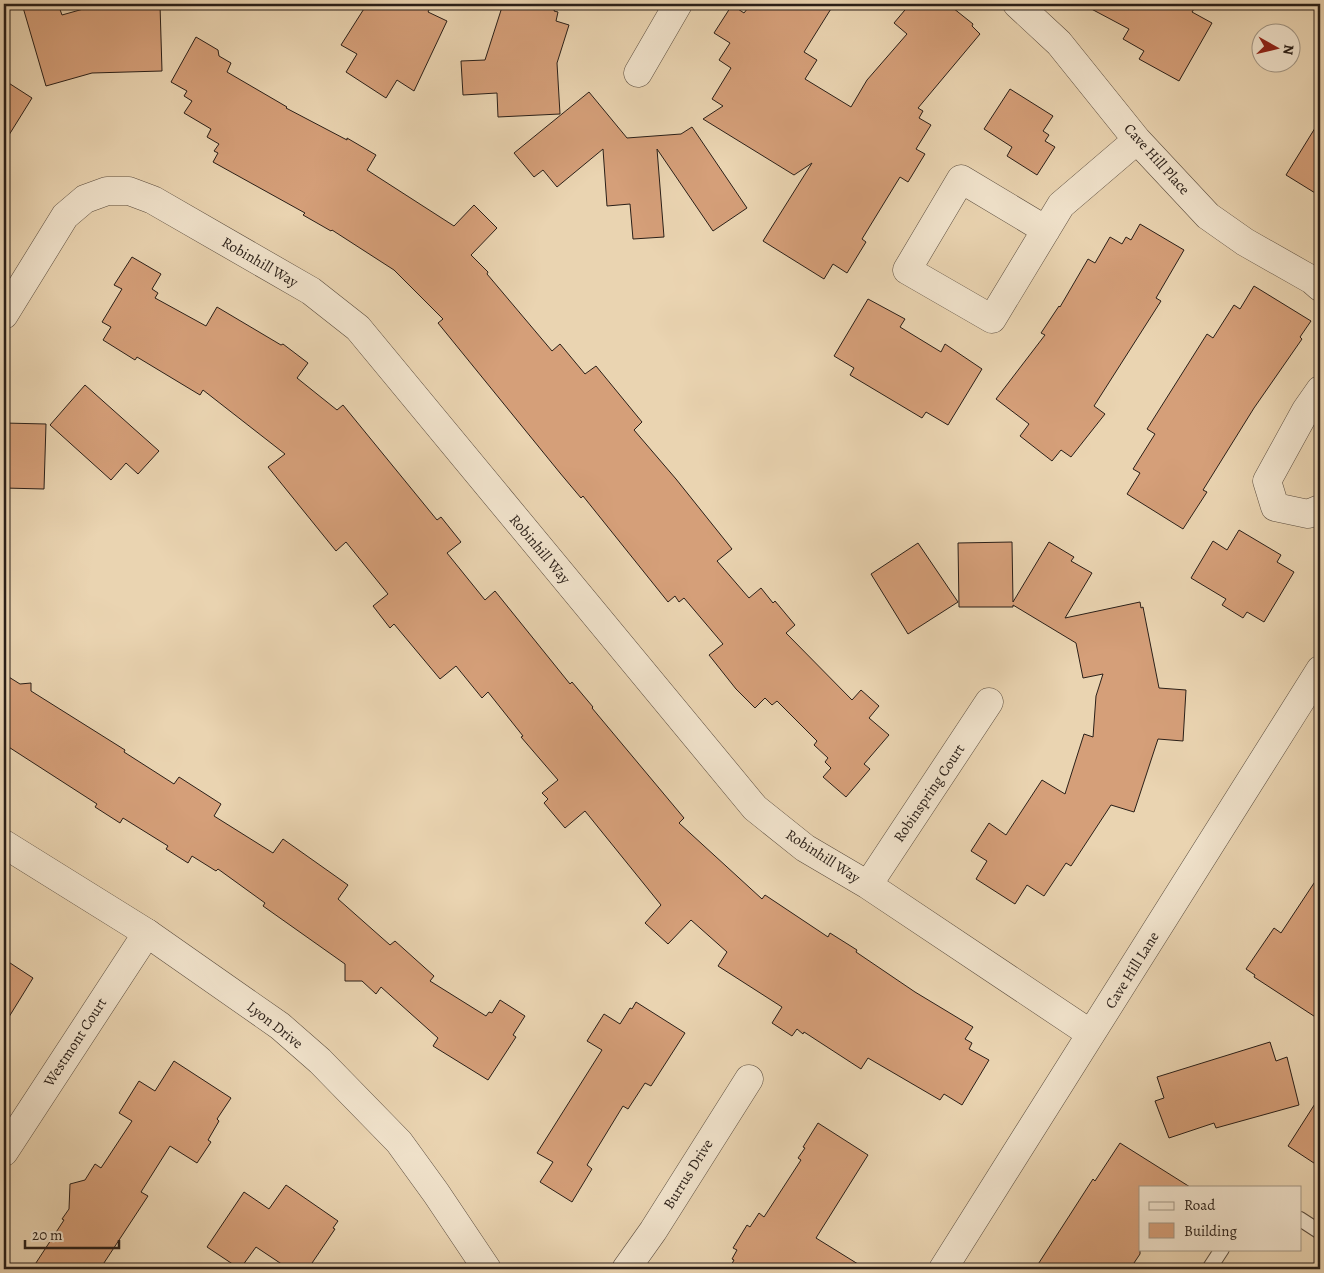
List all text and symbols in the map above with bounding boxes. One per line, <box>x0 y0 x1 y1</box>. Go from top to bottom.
north arrow <box>1252 22 1302 72</box>
text: N <box>1278 43 1298 56</box>
street label: Cave Hill Place <box>1120 119 1195 199</box>
street label: Robinhill Way <box>218 232 302 292</box>
street label: Robinhill Way <box>505 510 575 588</box>
street label: Robinspring Court <box>889 740 969 846</box>
street label: Robinhill Way <box>782 824 864 888</box>
street label: Cave Hill Lane <box>1100 927 1164 1012</box>
street label: Westmont Court <box>38 994 111 1091</box>
street label: Lyon Drive <box>243 997 307 1053</box>
street label: Burrus Drive <box>658 1135 718 1213</box>
legend <box>1139 1186 1302 1250</box>
text: Road <box>1184 1195 1216 1215</box>
scale bar <box>25 1218 119 1250</box>
text: Building <box>1184 1221 1237 1241</box>
text: 20 m <box>32 1225 63 1245</box>

